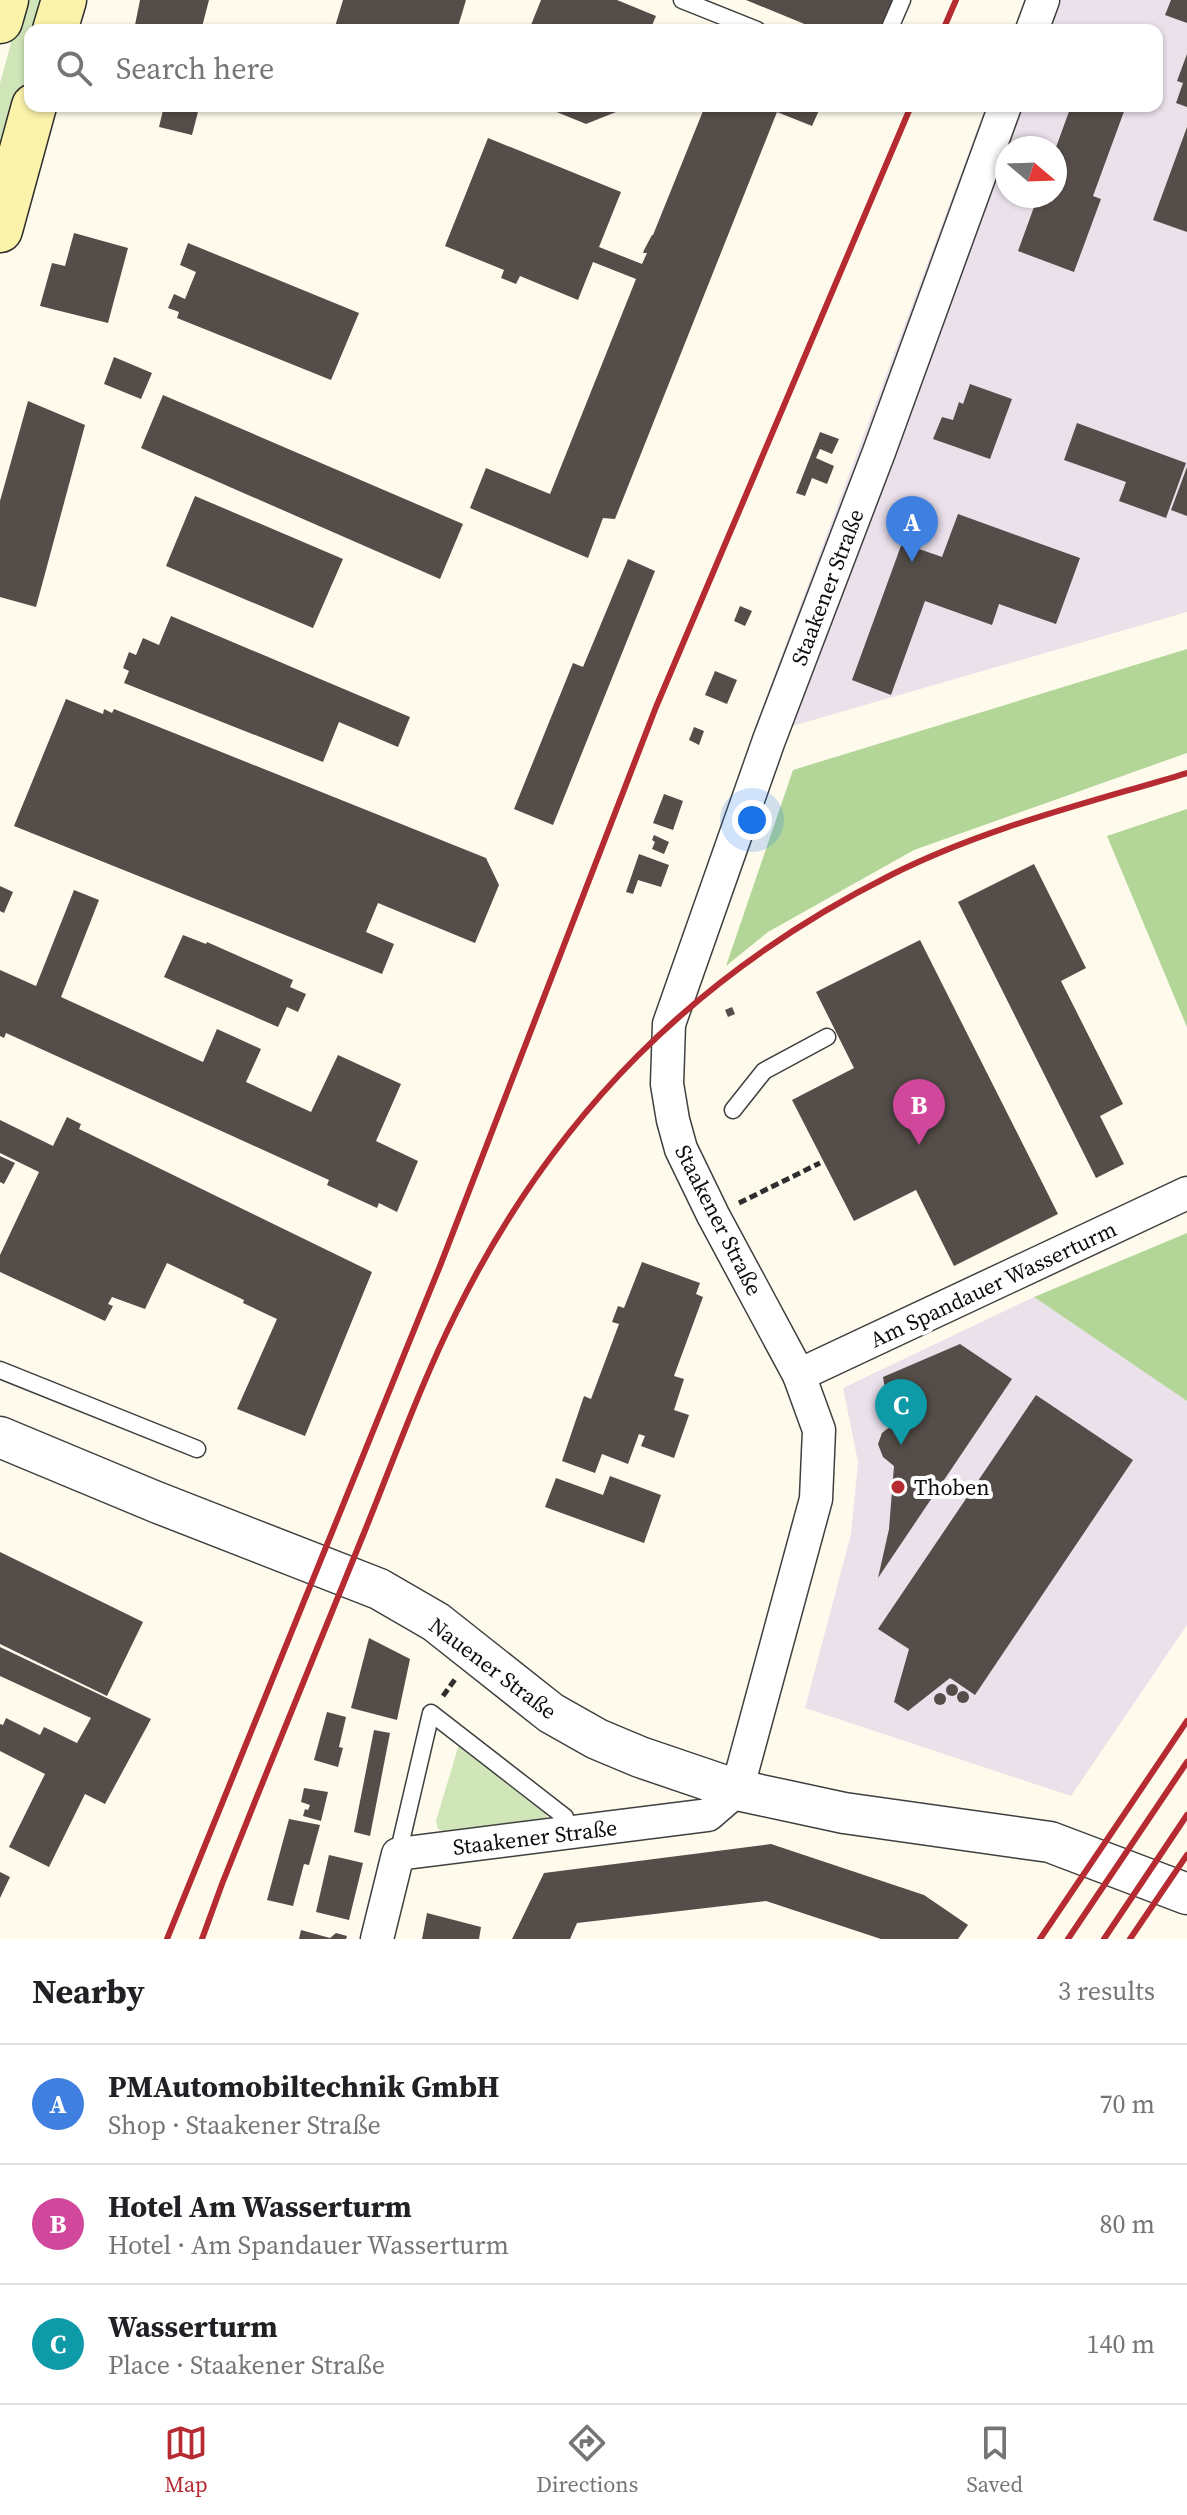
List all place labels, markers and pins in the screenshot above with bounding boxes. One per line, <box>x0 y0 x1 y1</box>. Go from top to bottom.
pin: A <box>886 496 938 562</box>
pin: B <box>893 1079 945 1145</box>
pin: C <box>875 1379 927 1445</box>
place label: Thoben <box>914 1472 990 1502</box>
marker: Thoben <box>889 1478 907 1496</box>

